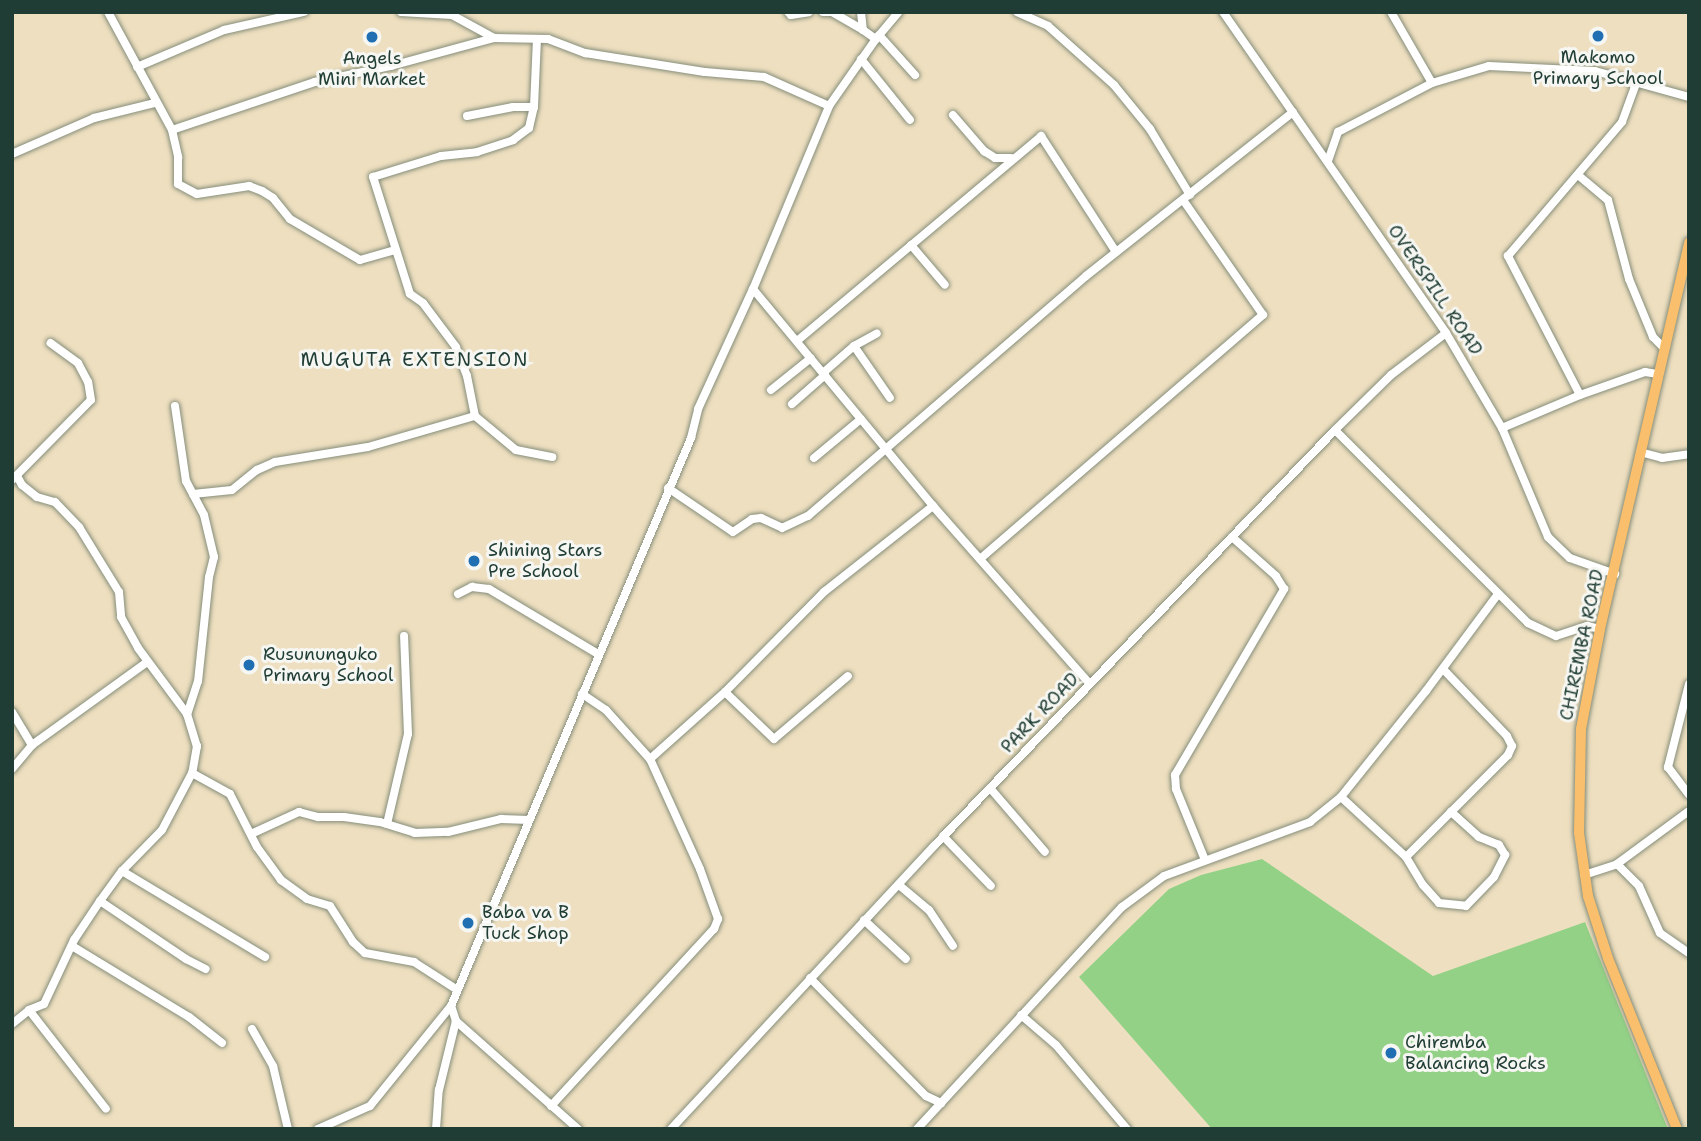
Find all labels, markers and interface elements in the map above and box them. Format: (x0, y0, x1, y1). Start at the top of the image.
marker: Makomo Primary School (1590, 28, 1606, 44)
marker: Angels Mini Market (364, 29, 380, 45)
place label: Makomo Primary School (1533, 47, 1663, 90)
place label: Angels Mini Market (318, 48, 426, 90)
street label: OVERSPILL ROAD (1383, 221, 1487, 359)
district label: MUGUTA EXTENSION (302, 349, 528, 371)
place label: Shining Stars Pre School (488, 540, 602, 582)
marker: Shining Stars Pre School (466, 553, 482, 569)
street label: CHIREMBA ROAD (1555, 568, 1609, 722)
place label: Rusununguko Primary School (263, 644, 393, 686)
marker: Rusununguko Primary School (241, 657, 257, 673)
street label: PARK ROAD (996, 668, 1084, 758)
place label: Baba va B Tuck Shop (482, 902, 569, 944)
marker: Baba va B Tuck Shop (460, 915, 476, 931)
place label: Chiremba Balancing Rocks (1405, 1032, 1546, 1074)
marker: Chiremba Balancing Rocks (1383, 1045, 1399, 1061)

